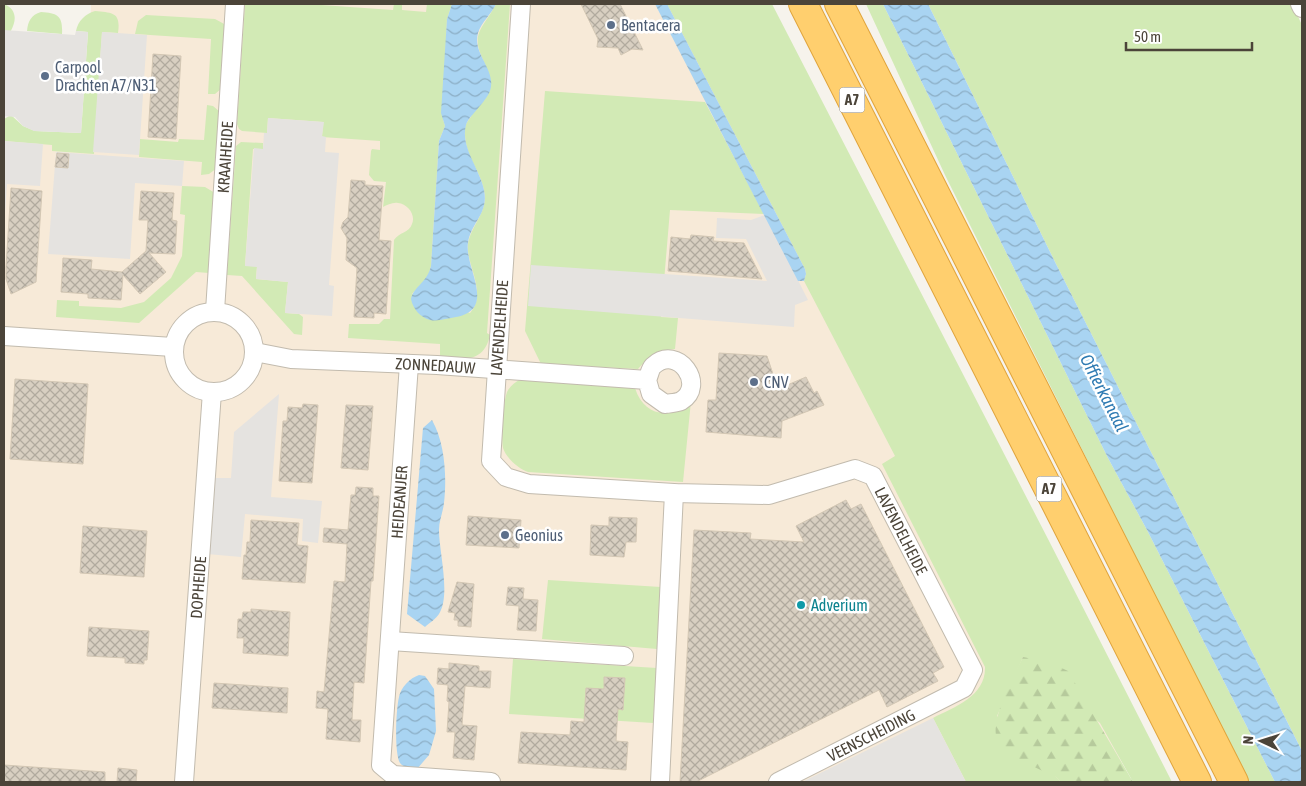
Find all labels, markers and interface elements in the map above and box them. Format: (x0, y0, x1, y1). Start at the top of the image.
place label: Bentacera (621, 16, 681, 34)
marker: Bentacera (605, 19, 617, 31)
scale bar (1126, 20, 1252, 52)
text: 50 m (1134, 28, 1161, 45)
place label: Carpool Drachten A7/N31 (55, 58, 156, 94)
marker: Carpool Drachten A7/N31 (39, 70, 51, 82)
road number: A7 (840, 88, 864, 112)
street label: KRAAIHEIDE (214, 121, 236, 194)
street label: LAVENDELHEIDE (487, 279, 511, 376)
water label: Offierkanaal (1076, 351, 1133, 435)
street label: ZONNEDAUW (395, 354, 476, 377)
place label: CNV (764, 373, 789, 391)
marker: CNV (748, 376, 760, 388)
street label: HEIDEANJER (387, 465, 411, 539)
road number: A7 (1036, 476, 1062, 502)
street label: LAVENDELHEIDE (871, 484, 931, 578)
place label: Geonius (515, 526, 563, 544)
marker: Geonius (499, 529, 511, 541)
street label: DOPHEIDE (187, 556, 209, 619)
place label: Adverium (811, 596, 868, 614)
marker: Adverium (795, 599, 807, 611)
street label: VEENSCHEIDING (824, 705, 918, 765)
north arrow (1236, 716, 1286, 766)
text: N (1240, 735, 1256, 745)

